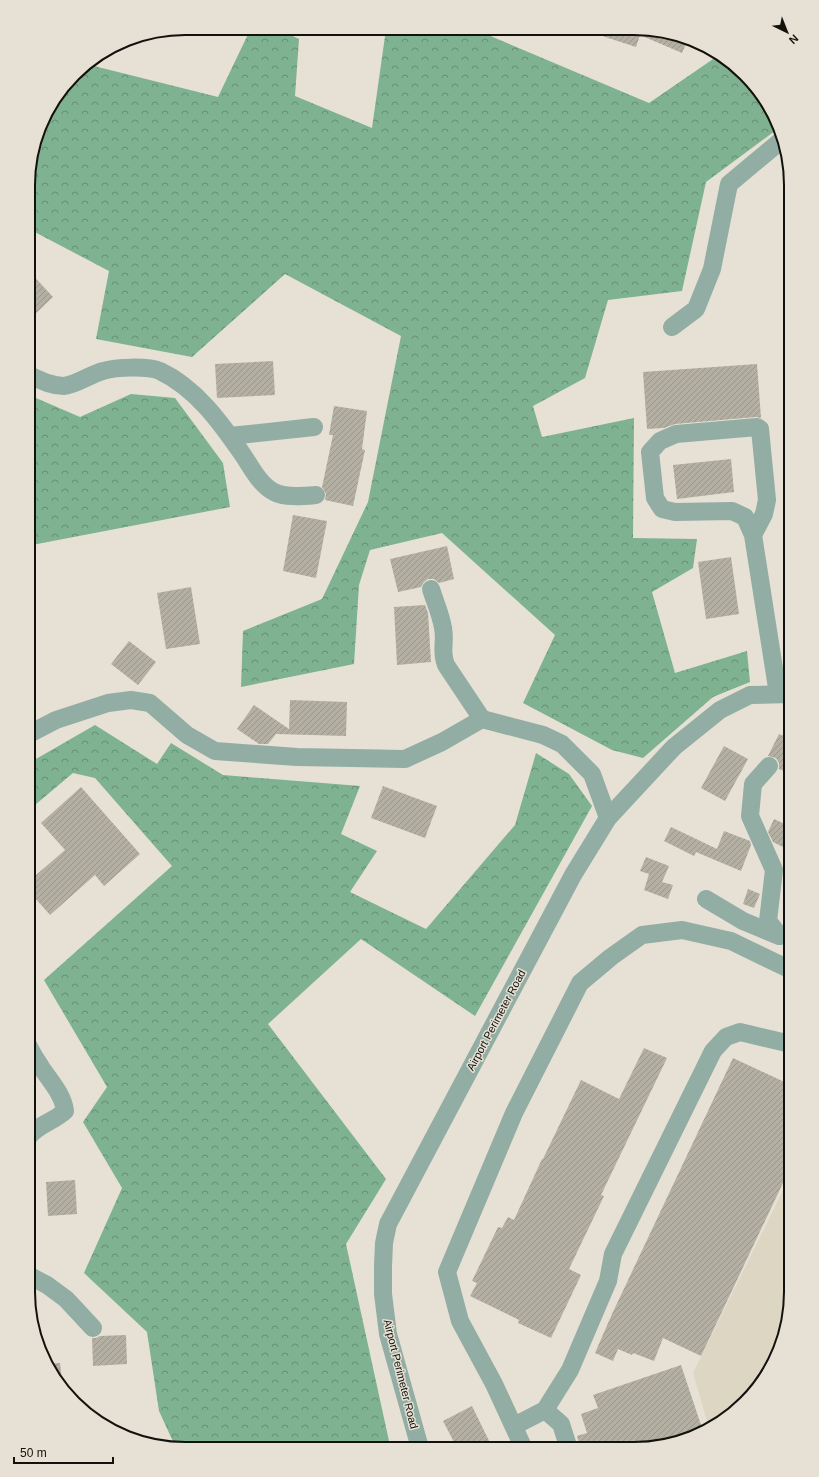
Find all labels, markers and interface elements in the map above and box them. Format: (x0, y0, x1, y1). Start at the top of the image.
north arrow (767, 12, 807, 52)
text: N (787, 32, 801, 46)
street label: Airport Perimeter Road (464, 968, 528, 1072)
street label: Airport Perimeter Road (382, 1318, 420, 1430)
scale bar (14, 1439, 113, 1465)
text: 50 m (20, 1446, 47, 1460)

